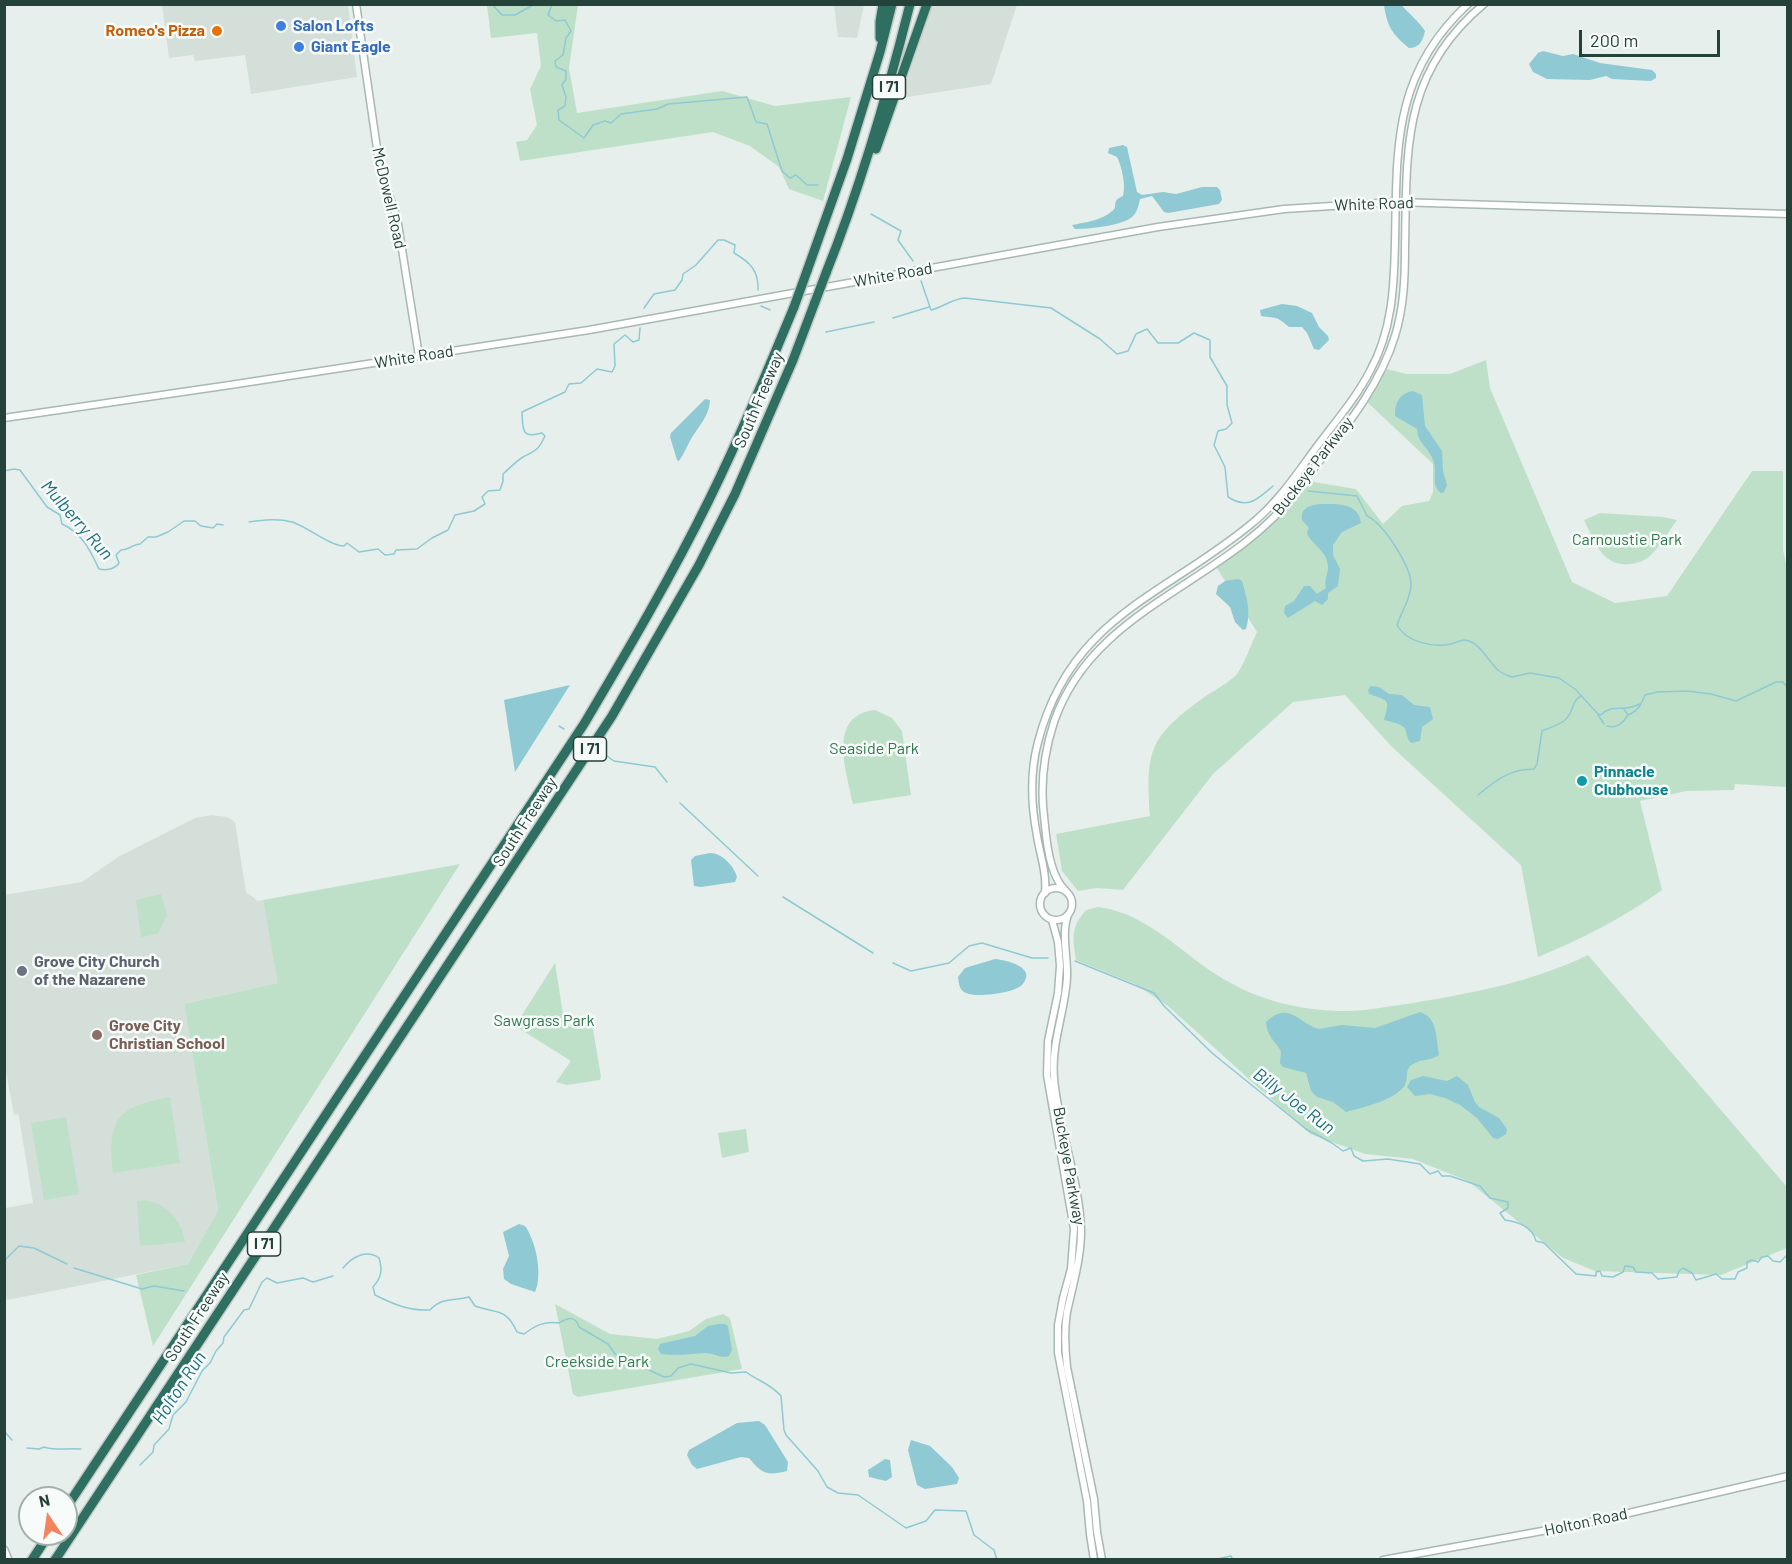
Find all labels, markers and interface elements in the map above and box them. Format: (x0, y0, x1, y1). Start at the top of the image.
place label: Salon Lofts (293, 16, 374, 36)
scale bar (1582, 18, 1723, 56)
marker: Salon Lofts (274, 19, 288, 33)
place label: Romeo's Pizza (106, 21, 205, 41)
marker: Romeo's Pizza (210, 24, 224, 38)
text: 200 m (1590, 29, 1638, 51)
place label: Giant Eagle (311, 37, 391, 57)
marker: Giant Eagle (292, 40, 306, 54)
road number: I 71 (872, 75, 906, 99)
street label: McDowell Road (368, 145, 410, 251)
street label: White Road (1334, 193, 1414, 215)
street label: White Road (852, 259, 934, 291)
street label: White Road (373, 341, 455, 373)
street label: South Freeway (730, 349, 788, 451)
street label: Buckeye Parkway (1269, 413, 1357, 519)
water label: Mulberry Run (36, 476, 118, 564)
park label: Carnoustie Park (1572, 530, 1682, 550)
road number: I 71 (574, 737, 606, 761)
park label: Seaside Park (829, 739, 919, 759)
place label: Pinnacle Clubhouse (1594, 762, 1668, 800)
street label: South Freeway (489, 774, 561, 870)
marker: Pinnacle Clubhouse (1575, 774, 1589, 788)
place label: Grove City Church of the Nazarene (34, 952, 160, 990)
marker: Grove City Church of the Nazarene (15, 964, 29, 978)
park label: Sawgrass Park (494, 1011, 594, 1031)
place label: Grove City Christian School (109, 1016, 225, 1054)
marker: Grove City Christian School (90, 1028, 104, 1042)
water label: Billy Joe Run (1249, 1063, 1339, 1139)
street label: Buckeye Parkway (1049, 1105, 1089, 1227)
road number: I 71 (248, 1232, 280, 1256)
street label: South Freeway (161, 1269, 233, 1365)
water label: Holton Run (147, 1347, 211, 1429)
park label: Creekside Park (545, 1352, 649, 1372)
north arrow (18, 1486, 78, 1546)
text: N (37, 1489, 52, 1510)
street label: Holton Road (1543, 1504, 1629, 1540)

